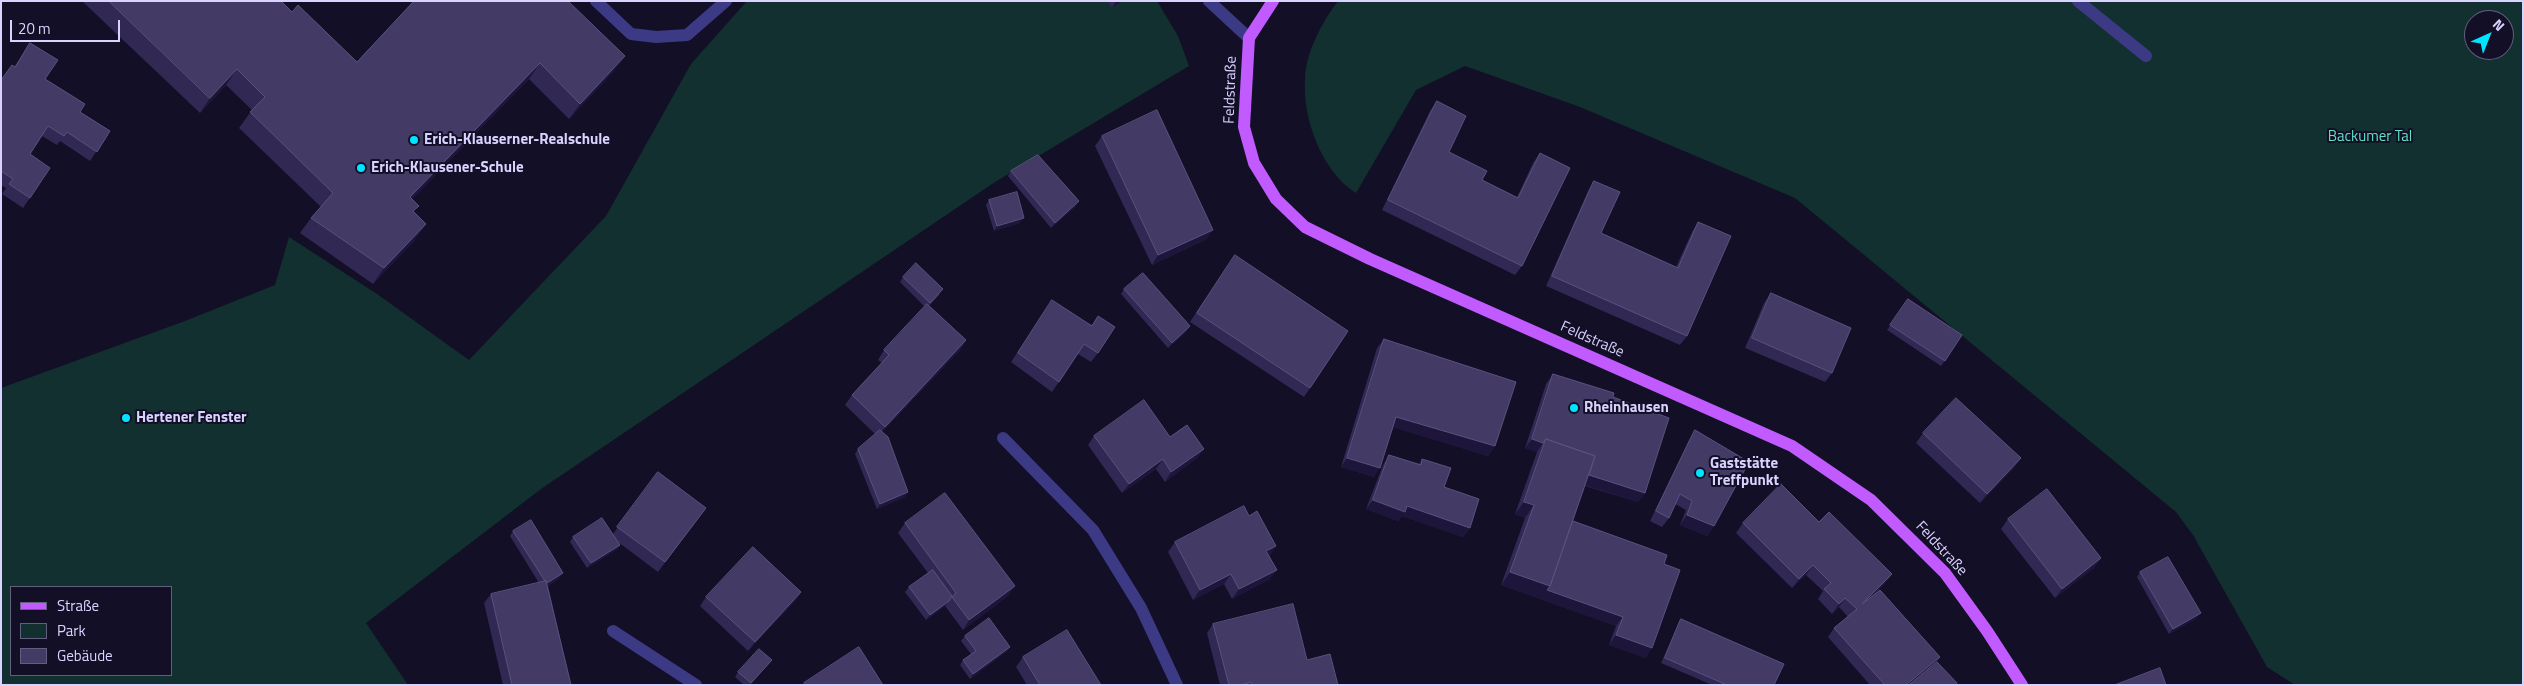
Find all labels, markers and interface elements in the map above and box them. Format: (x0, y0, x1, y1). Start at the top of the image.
scale bar (12, 10, 122, 42)
north arrow (2464, 10, 2514, 60)
text: N (2488, 14, 2510, 35)
text: 20 m (18, 17, 51, 40)
street label: Feldstraße (1221, 56, 1241, 124)
park label: Backumer Tal (2328, 128, 2412, 146)
place label: Erich-Klauserner-Realschule (424, 131, 610, 149)
marker: Erich-Klauserner-Realschule (408, 134, 420, 146)
place label: Erich-Klausener-Schule (371, 159, 524, 177)
marker: Erich-Klausener-Schule (355, 162, 367, 174)
street label: Feldstraße (1557, 318, 1627, 362)
place label: Rheinhausen (1584, 399, 1669, 417)
marker: Rheinhausen (1568, 402, 1580, 414)
place label: Hertener Fenster (136, 409, 247, 427)
marker: Hertener Fenster (120, 412, 132, 424)
place label: Gaststätte Treffpunkt (1710, 455, 1779, 490)
marker: Gaststätte Treffpunkt (1694, 467, 1706, 479)
street label: Feldstraße (1911, 518, 1971, 580)
legend (10, 586, 172, 676)
text: Straße (57, 594, 99, 617)
text: Park (57, 619, 86, 642)
text: Gebäude (57, 644, 113, 667)

